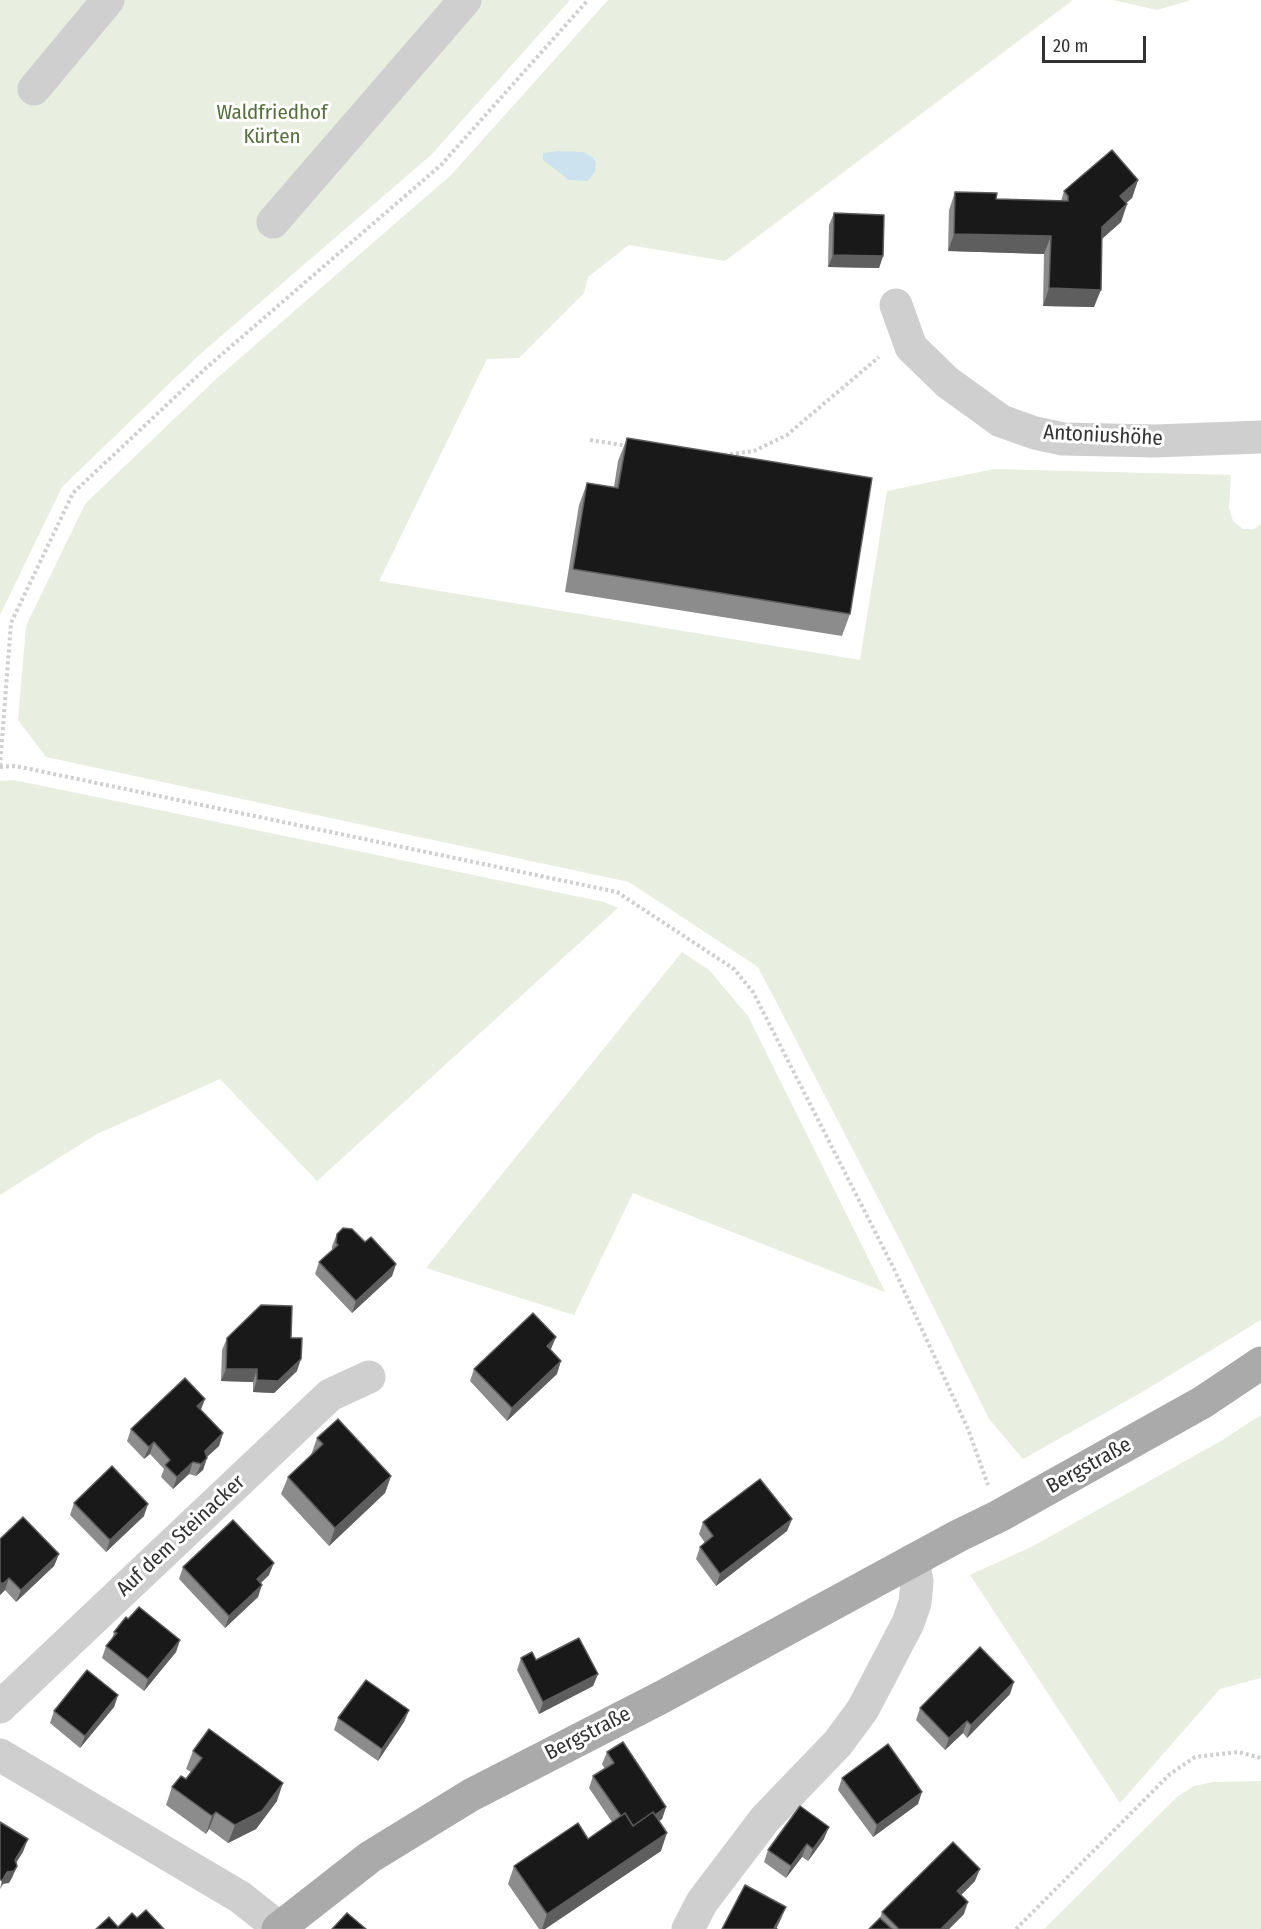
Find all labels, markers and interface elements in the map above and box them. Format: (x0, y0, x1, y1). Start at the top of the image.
scale bar (1045, 24, 1148, 62)
text: 20 m (1053, 35, 1088, 57)
park label: Waldfriedhof Kürten (216, 100, 328, 150)
street label: Antoniushöhe (1043, 420, 1163, 452)
street label: Bergstraße (1042, 1432, 1136, 1500)
street label: Auf dem Steinacker (112, 1470, 250, 1602)
street label: Bergstraße (541, 1702, 635, 1766)

